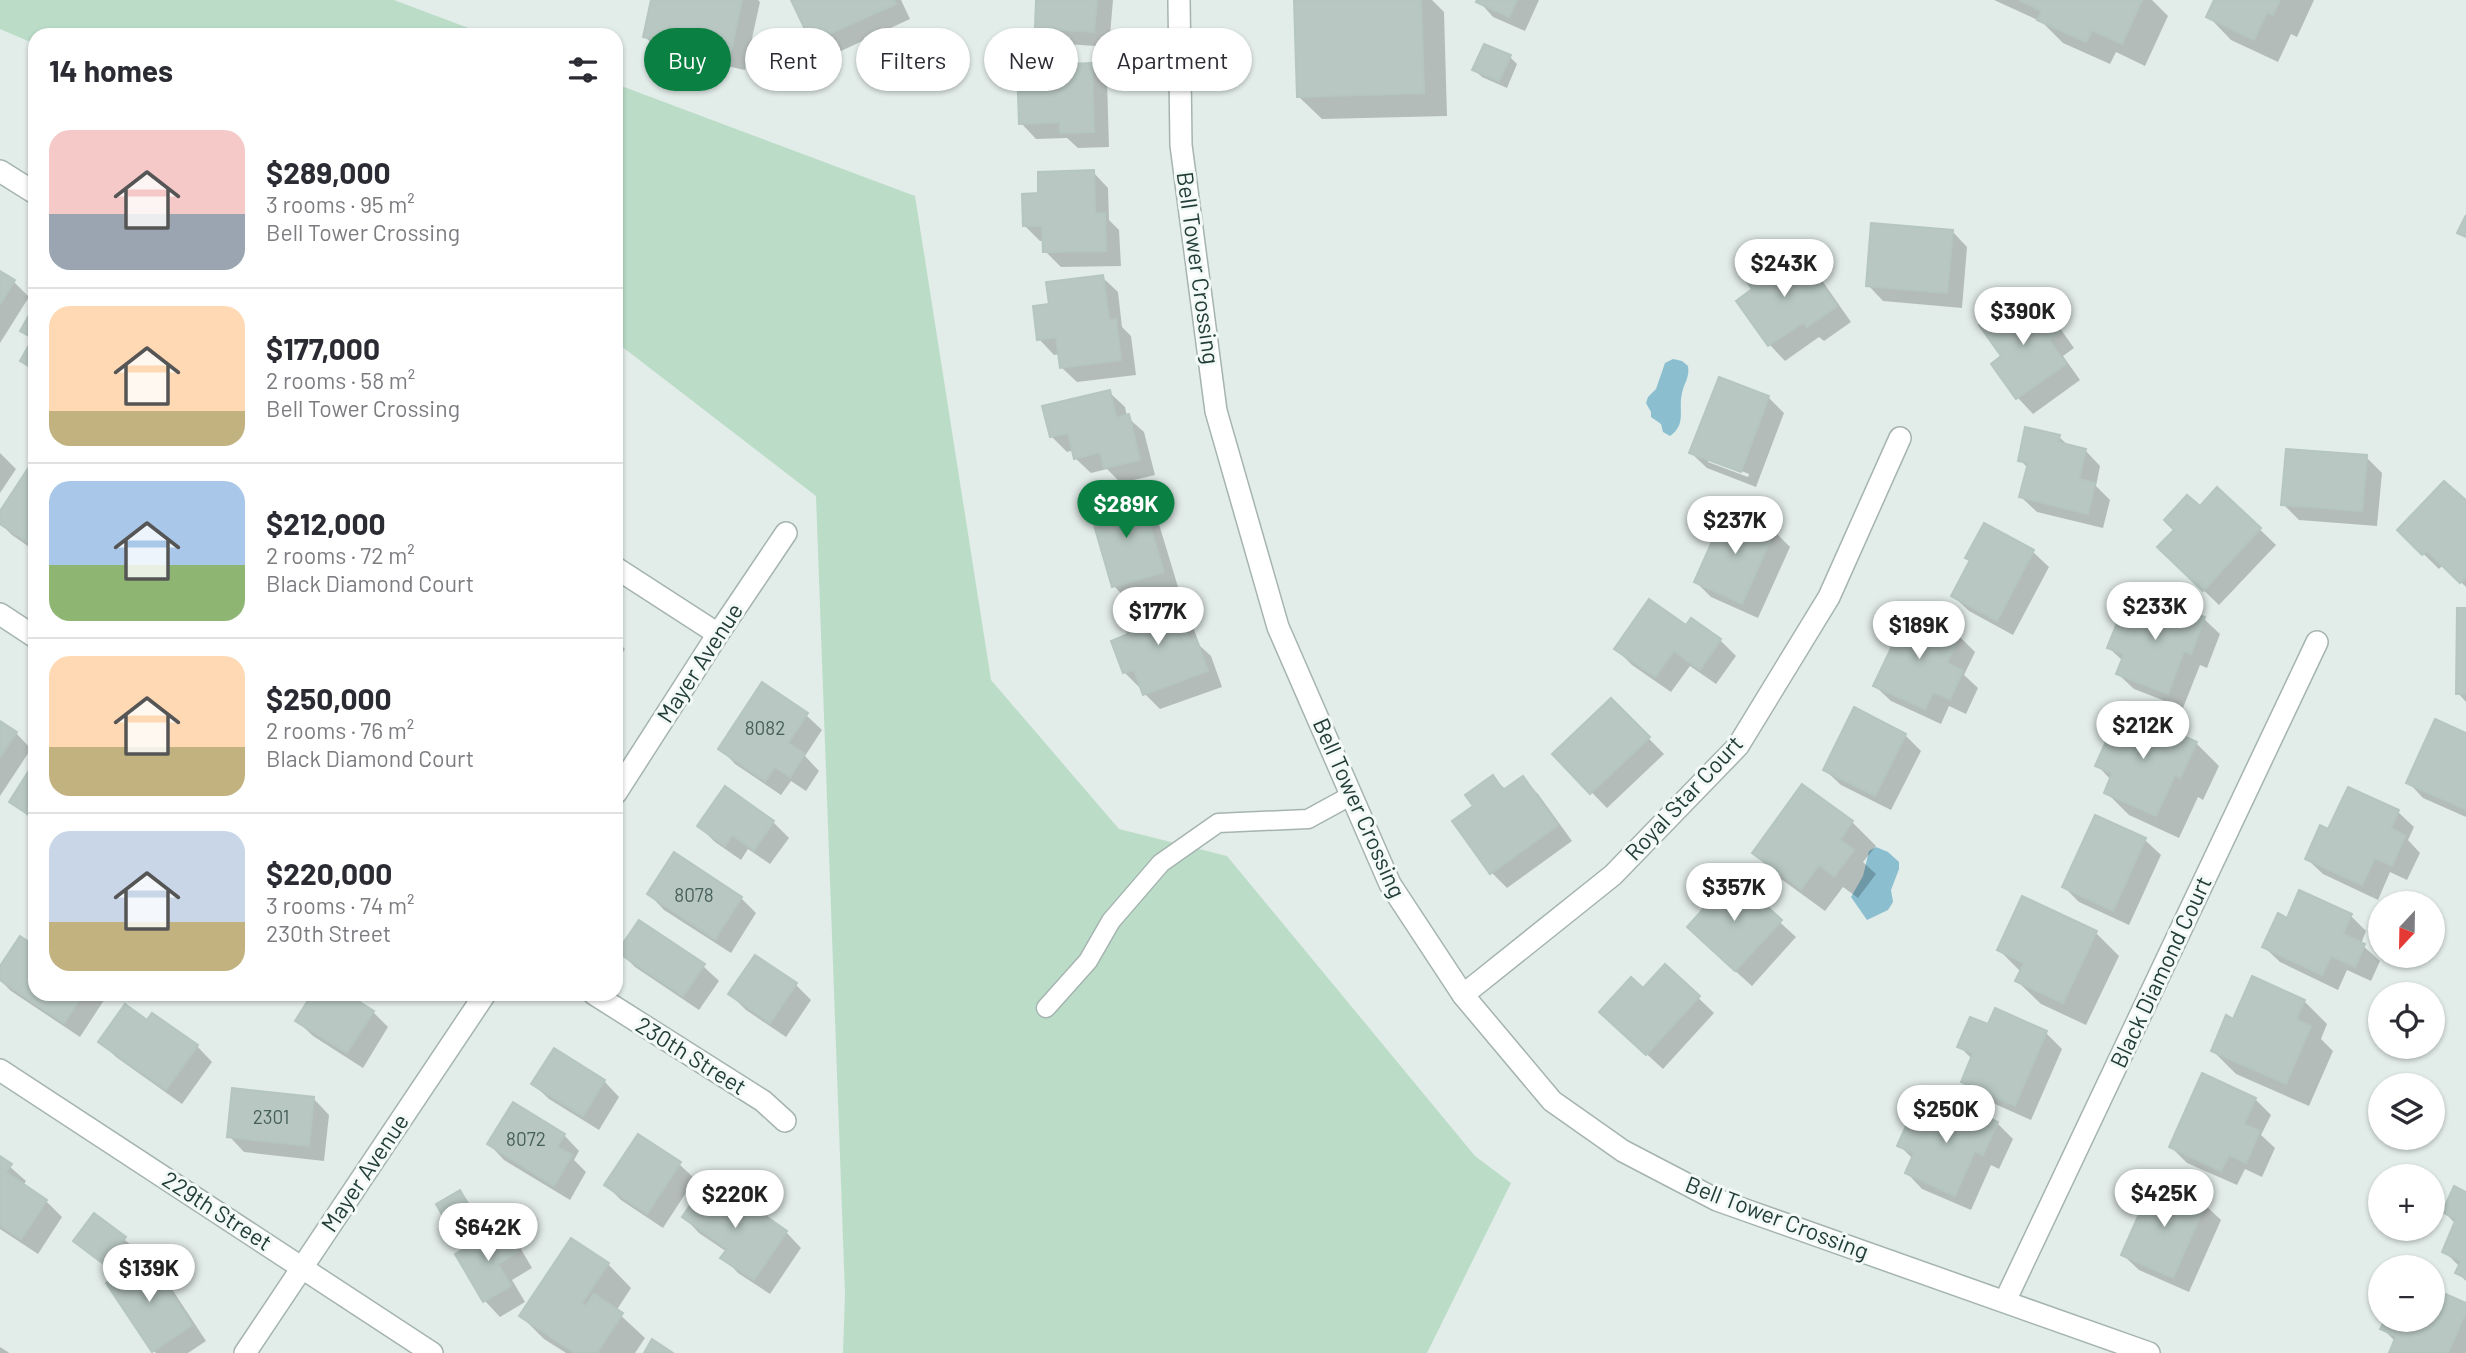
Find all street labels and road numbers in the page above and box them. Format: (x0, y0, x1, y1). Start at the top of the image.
street label: Bell Tower Crossing (1172, 170, 1226, 366)
street label: Mayer Avenue (650, 598, 748, 727)
street label: Bell Tower Crossing (1308, 713, 1412, 902)
street label: Royal Star Court (1618, 729, 1748, 866)
street label: Black Diamond Court (2103, 871, 2217, 1072)
street label: 230th Street (631, 1010, 752, 1100)
street label: Mayer Avenue (314, 1108, 414, 1237)
street label: 229th Street (158, 1164, 278, 1256)
street label: Bell Tower Crossing (1682, 1169, 1873, 1265)

